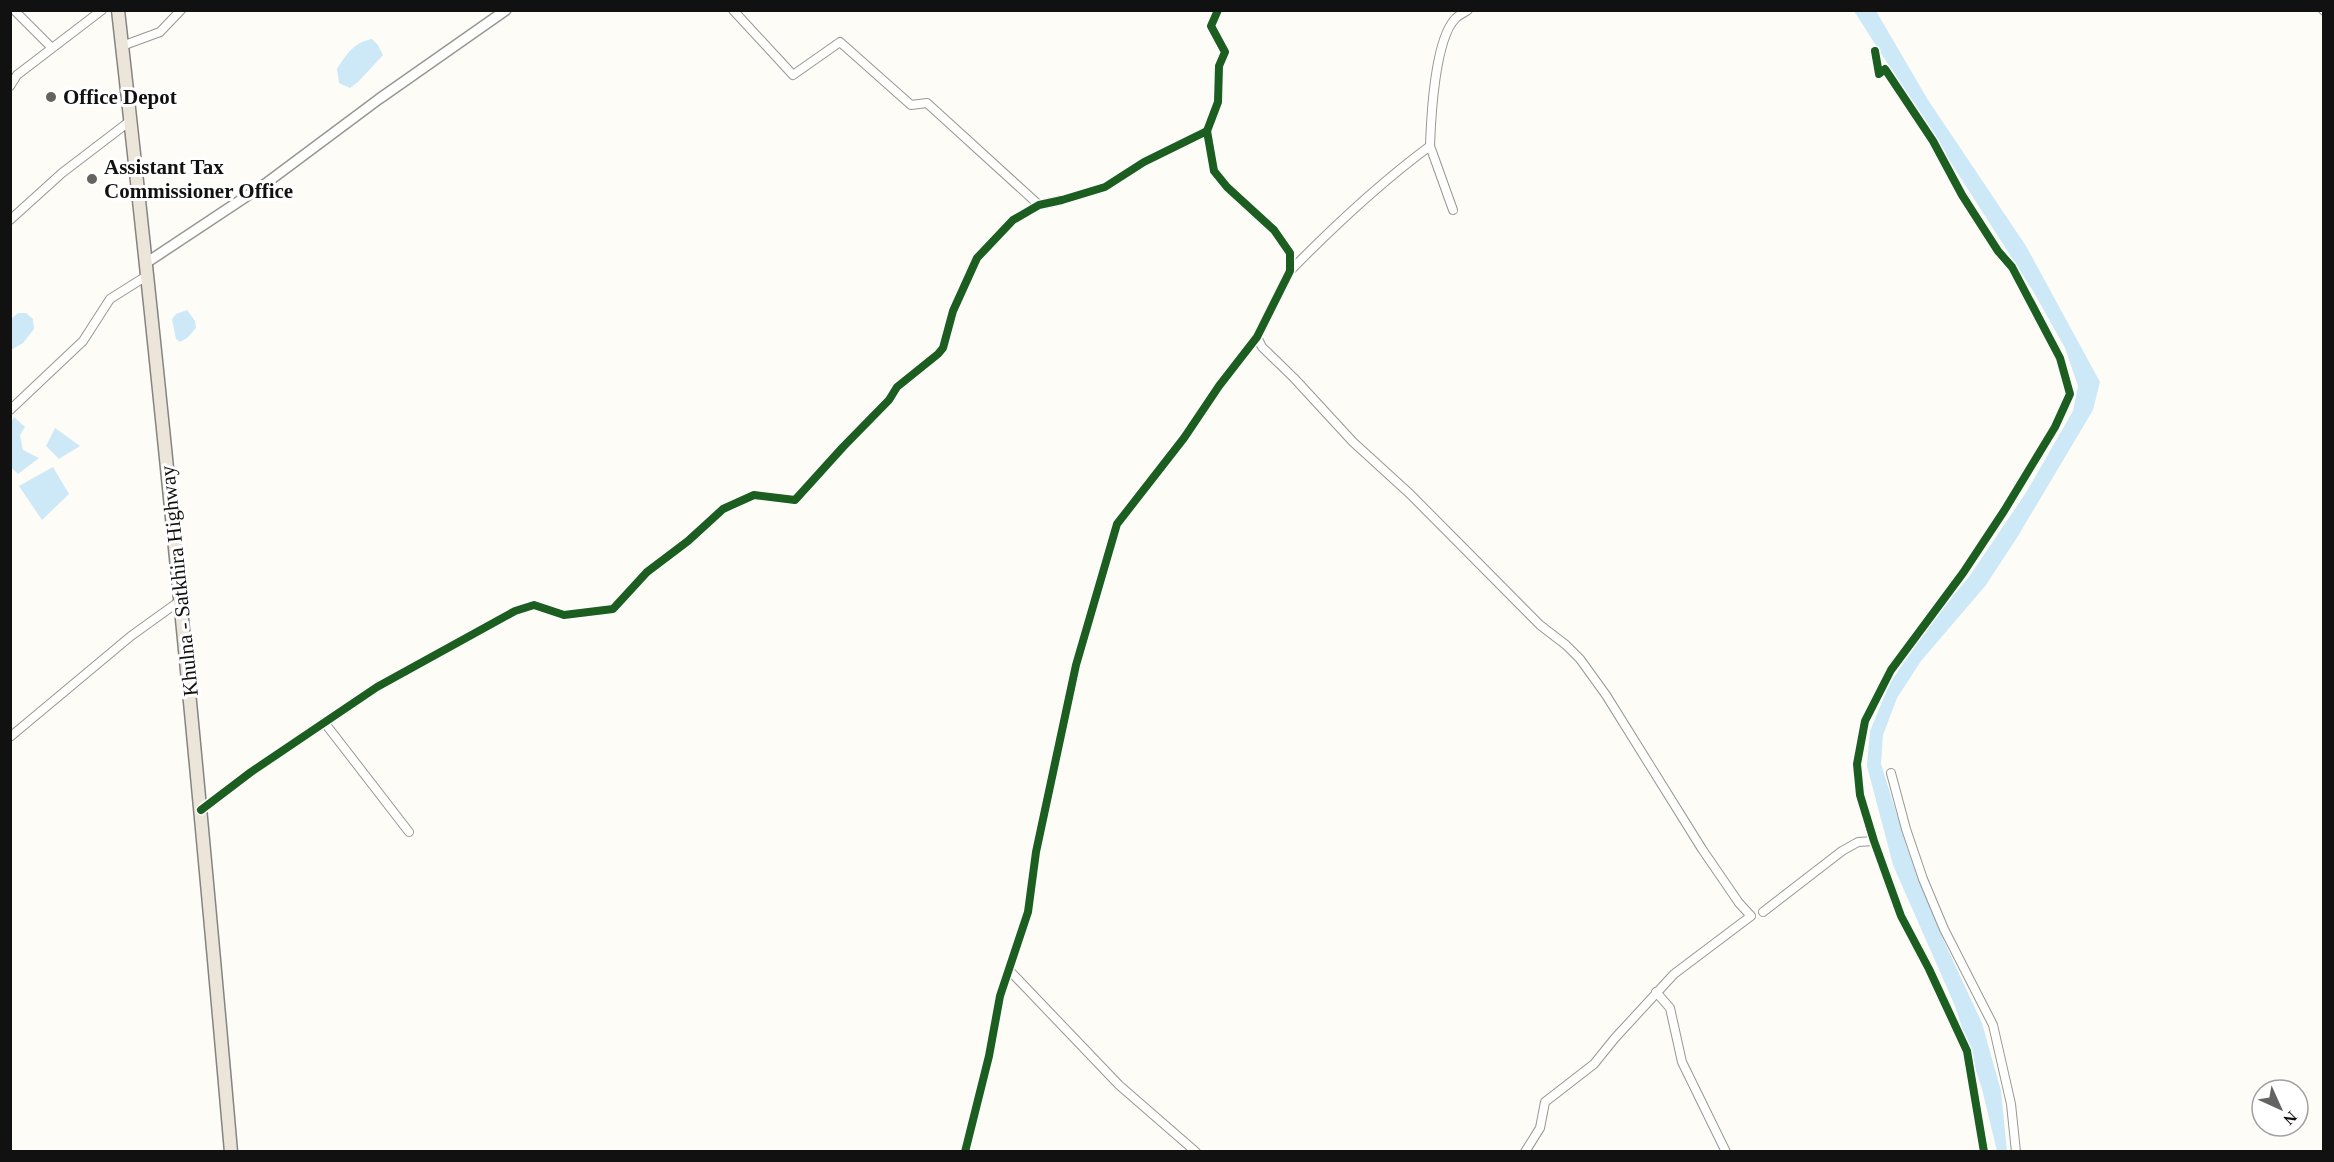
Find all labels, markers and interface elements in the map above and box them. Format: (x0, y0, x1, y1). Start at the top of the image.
place label: Office Depot (63, 85, 177, 109)
marker: Office Depot (44, 90, 58, 104)
place label: Assistant Tax Commissioner Office (104, 155, 293, 203)
marker: Assistant Tax Commissioner Office (85, 172, 99, 186)
street label: Khulna - Satkhira Highway (155, 464, 203, 697)
north arrow (2250, 1078, 2310, 1138)
text: N (2280, 1108, 2300, 1129)

